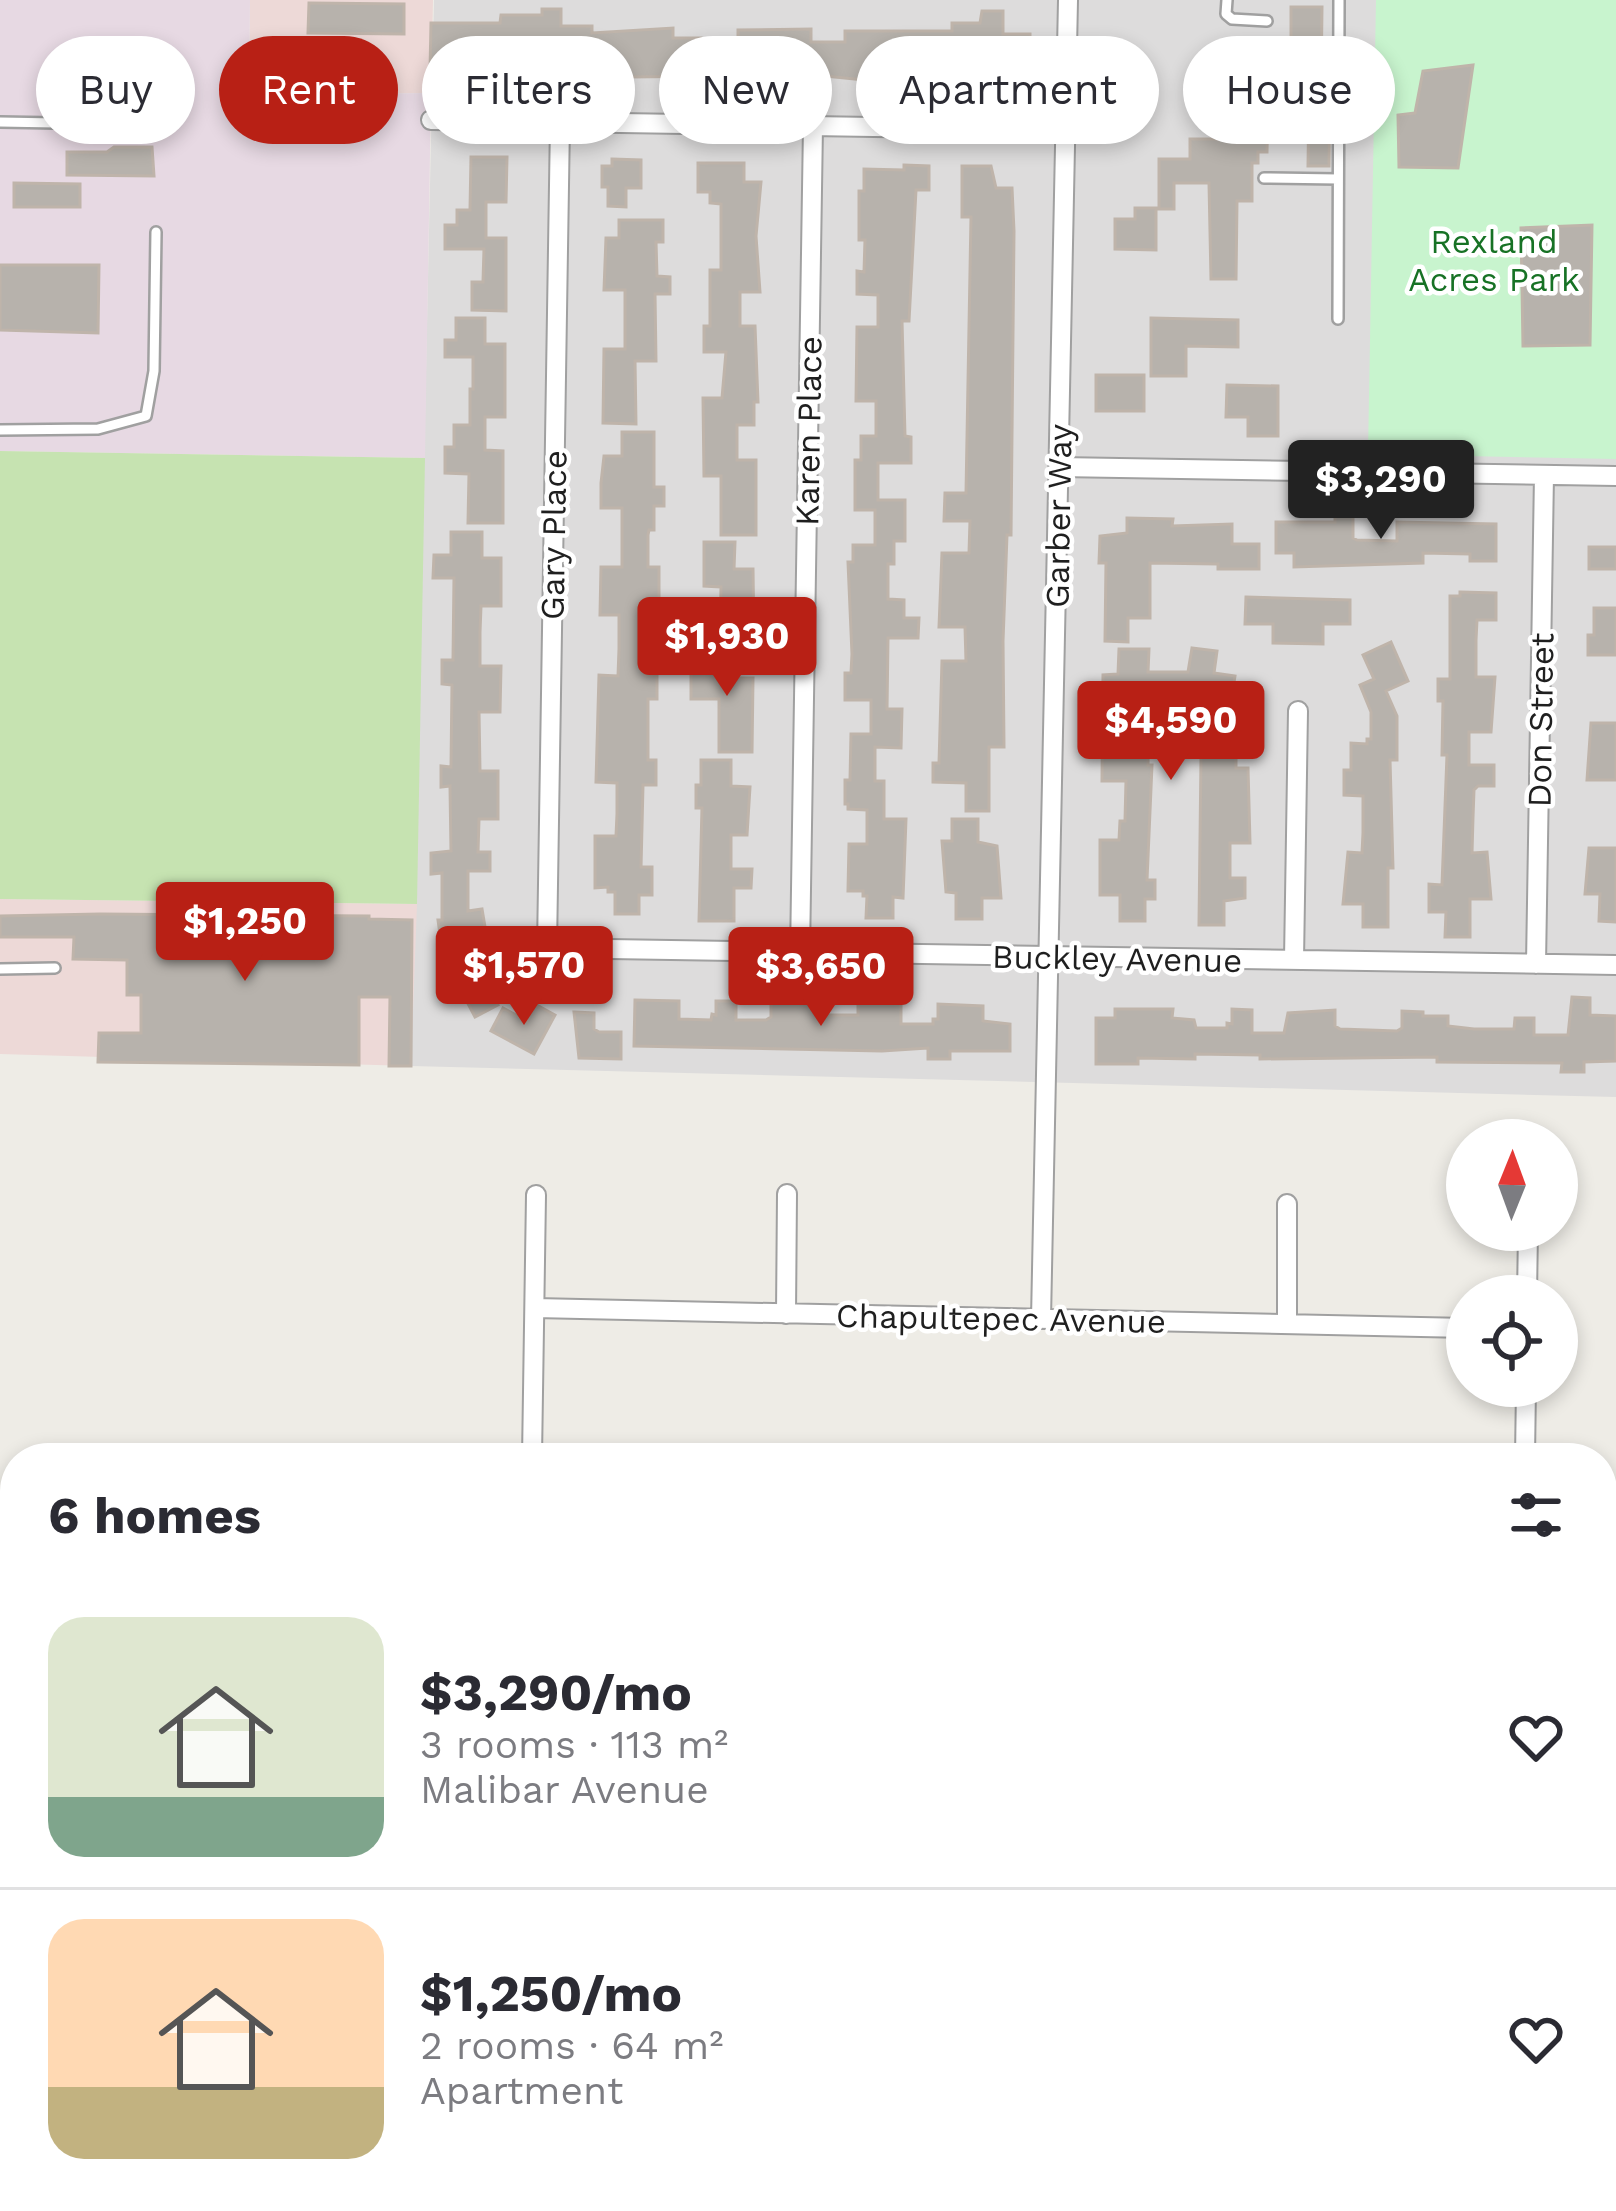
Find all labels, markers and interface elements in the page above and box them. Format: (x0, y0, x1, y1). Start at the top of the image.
chip: Buy (36, 36, 195, 144)
chip: Rent (219, 36, 398, 144)
chip: Filters (422, 36, 635, 144)
chip: New (659, 36, 832, 144)
chip: Apartment (856, 36, 1159, 144)
chip: House (1183, 36, 1395, 144)
park label: Rexland Acres Park (1408, 222, 1580, 299)
street label: Karen Place (787, 336, 830, 526)
street label: Garber Way (1037, 424, 1080, 608)
pin: $3,290 (1283, 440, 1479, 542)
street label: Gary Place (533, 450, 574, 620)
text: $3,290 (1315, 456, 1447, 501)
pin: $1,930 (629, 597, 825, 699)
text: $1,930 (664, 613, 790, 658)
street label: Don Street (1519, 632, 1562, 808)
pin: $4,590 (1073, 681, 1269, 783)
text: $4,590 (1104, 697, 1238, 742)
pin: $1,250 (147, 882, 343, 984)
text: $1,250 (183, 898, 307, 943)
pin: $1,570 (426, 926, 622, 1028)
pin: $3,650 (723, 927, 919, 1029)
street label: Buckley Avenue (992, 937, 1242, 980)
text: $1,570 (463, 942, 585, 987)
text: $3,650 (755, 943, 887, 988)
north arrow (1446, 1119, 1578, 1251)
map controls (1446, 1119, 1578, 1407)
button: locate (1446, 1275, 1578, 1407)
street label: Chapultepec Avenue (836, 1296, 1166, 1341)
icon: filters (1503, 1482, 1569, 1548)
text: 6 homes (48, 1486, 261, 1545)
text: $3,290/mo (420, 1663, 692, 1722)
icon: home (144, 1665, 288, 1809)
icon: heart (1503, 1704, 1569, 1770)
text: 3 rooms · 113 m² (420, 1722, 728, 1767)
text: Malibar Avenue (420, 1767, 709, 1812)
text: $1,250/mo (420, 1964, 682, 2023)
icon: home (144, 1967, 288, 2111)
icon: heart (1503, 2006, 1569, 2072)
text: 2 rooms · 64 m² (420, 2023, 724, 2068)
text: Apartment (420, 2068, 623, 2113)

